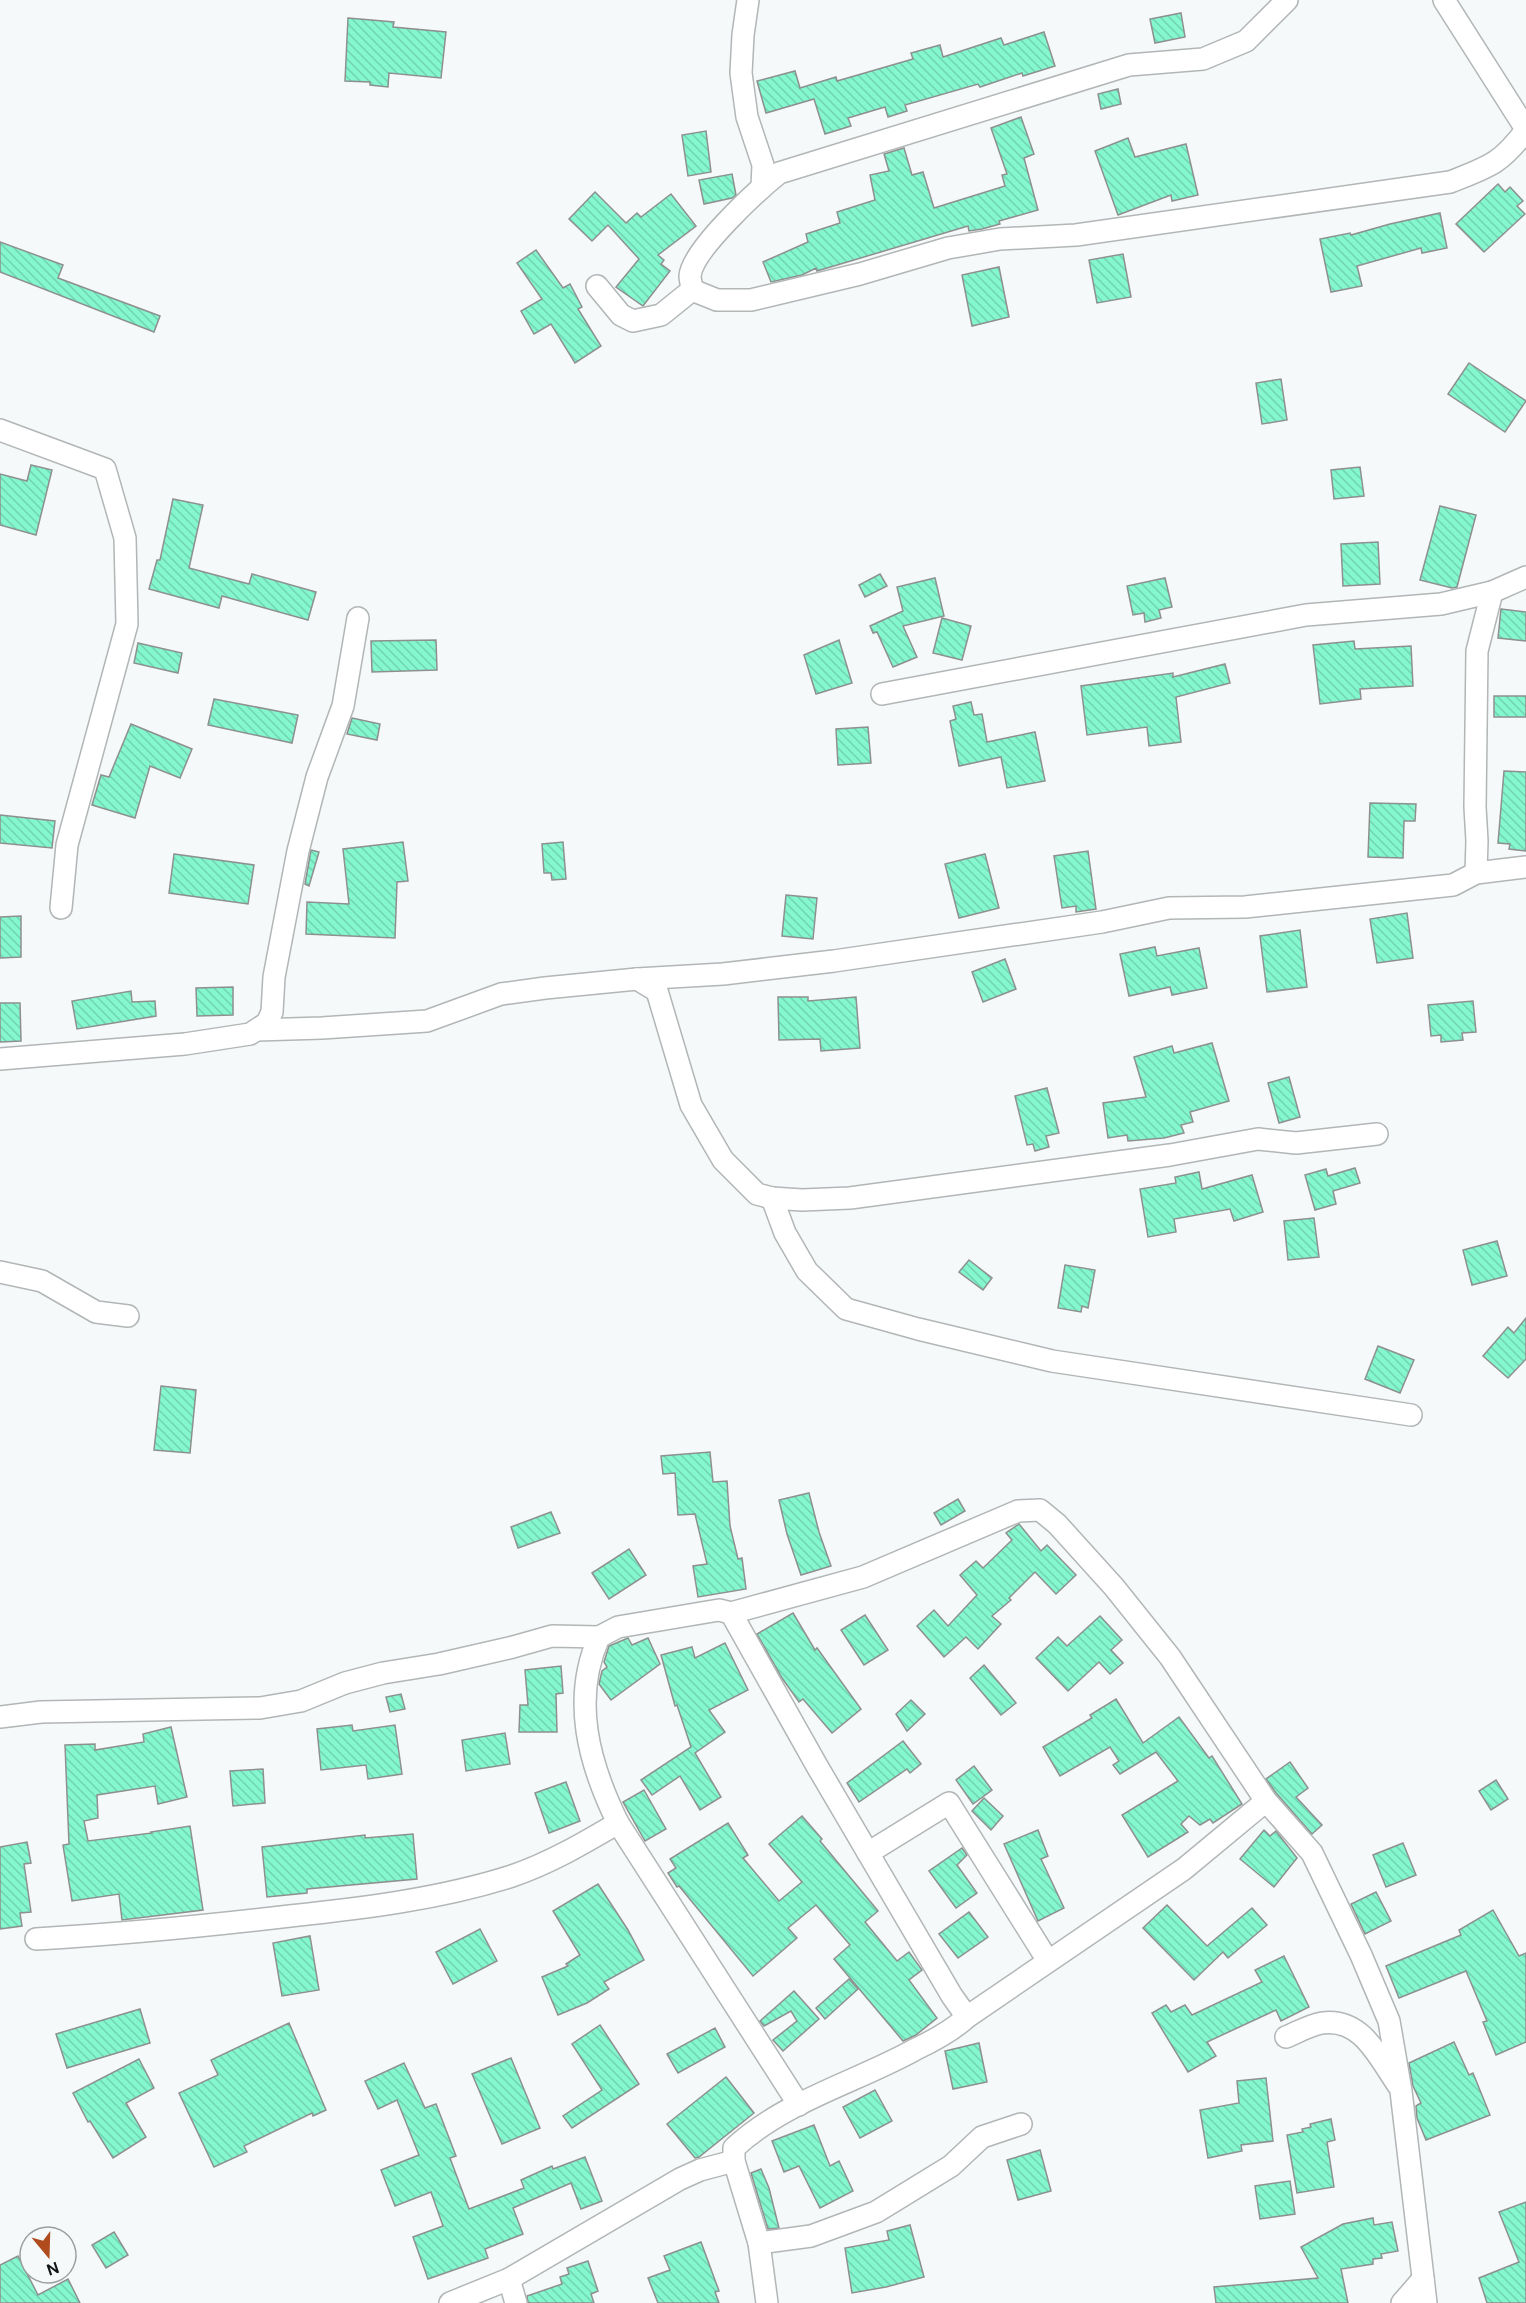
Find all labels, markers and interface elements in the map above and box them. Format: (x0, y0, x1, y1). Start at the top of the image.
north arrow (18, 2225, 78, 2285)
text: N (44, 2257, 62, 2281)

